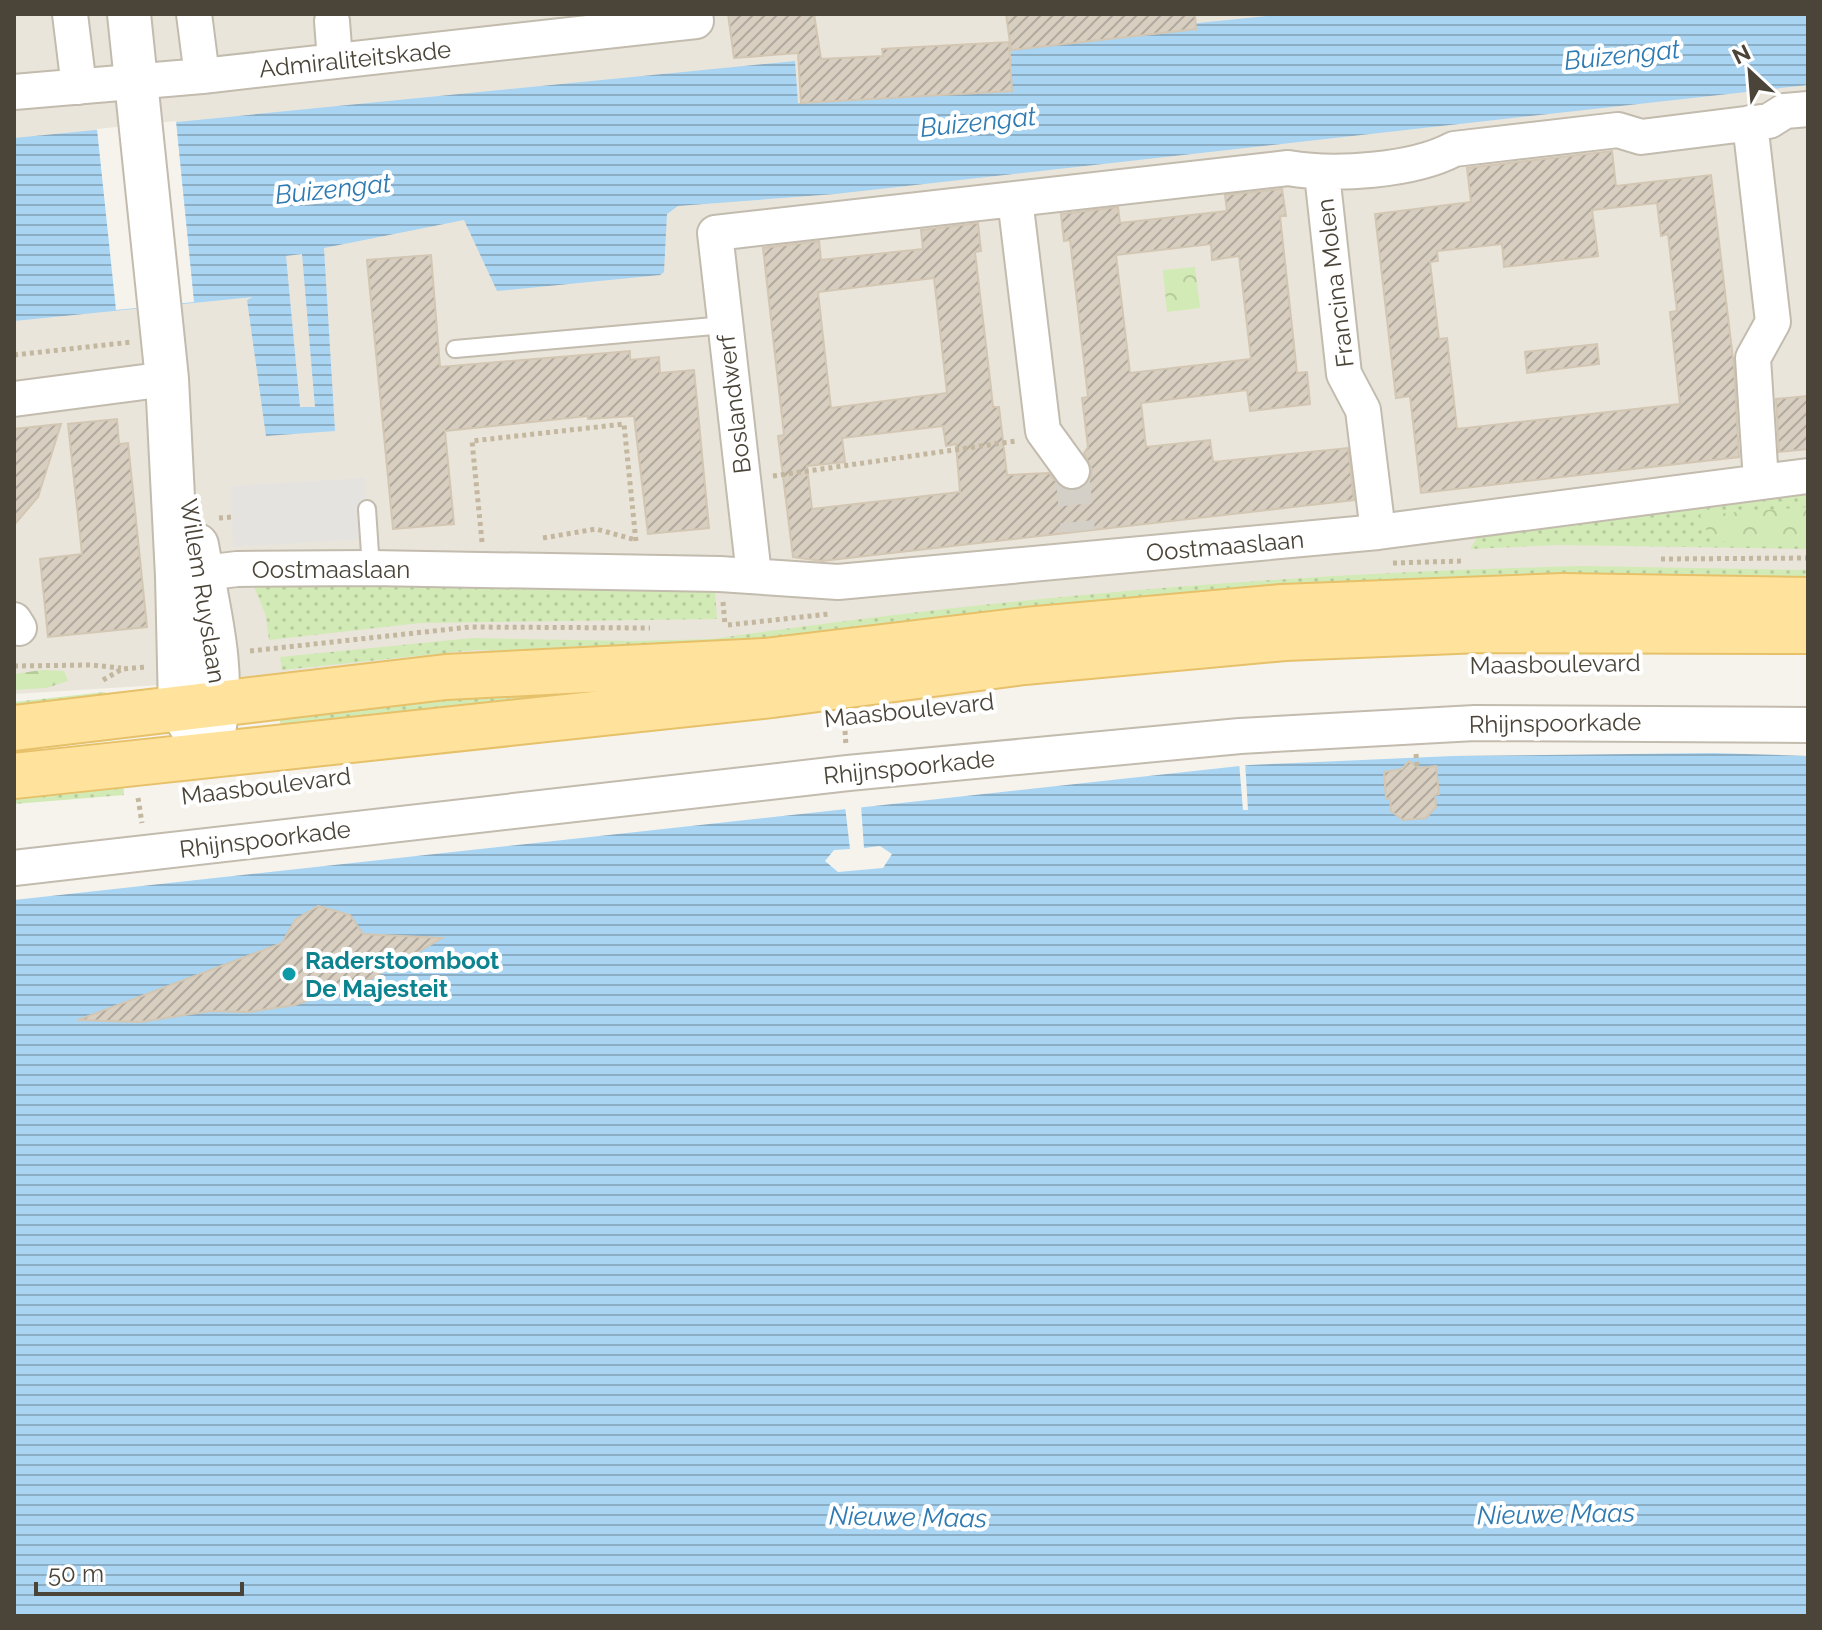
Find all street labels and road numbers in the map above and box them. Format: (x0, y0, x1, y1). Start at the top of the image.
street label: Admiraliteitskade (258, 35, 452, 83)
street label: Francina Molen (1310, 197, 1360, 369)
street label: Boslandwerf (711, 332, 757, 475)
street label: Willem Ruyslaan (174, 497, 232, 685)
street label: Oostmaaslaan (1145, 525, 1305, 567)
street label: Oostmaaslaan (252, 555, 410, 584)
street label: Maasboulevard (1469, 648, 1641, 680)
street label: Maasboulevard (823, 687, 995, 733)
street label: Rhijnspoorkade (1469, 707, 1641, 739)
street label: Rhijnspoorkade (822, 744, 996, 790)
street label: Maasboulevard (179, 761, 353, 811)
street label: Rhijnspoorkade (178, 814, 352, 864)

